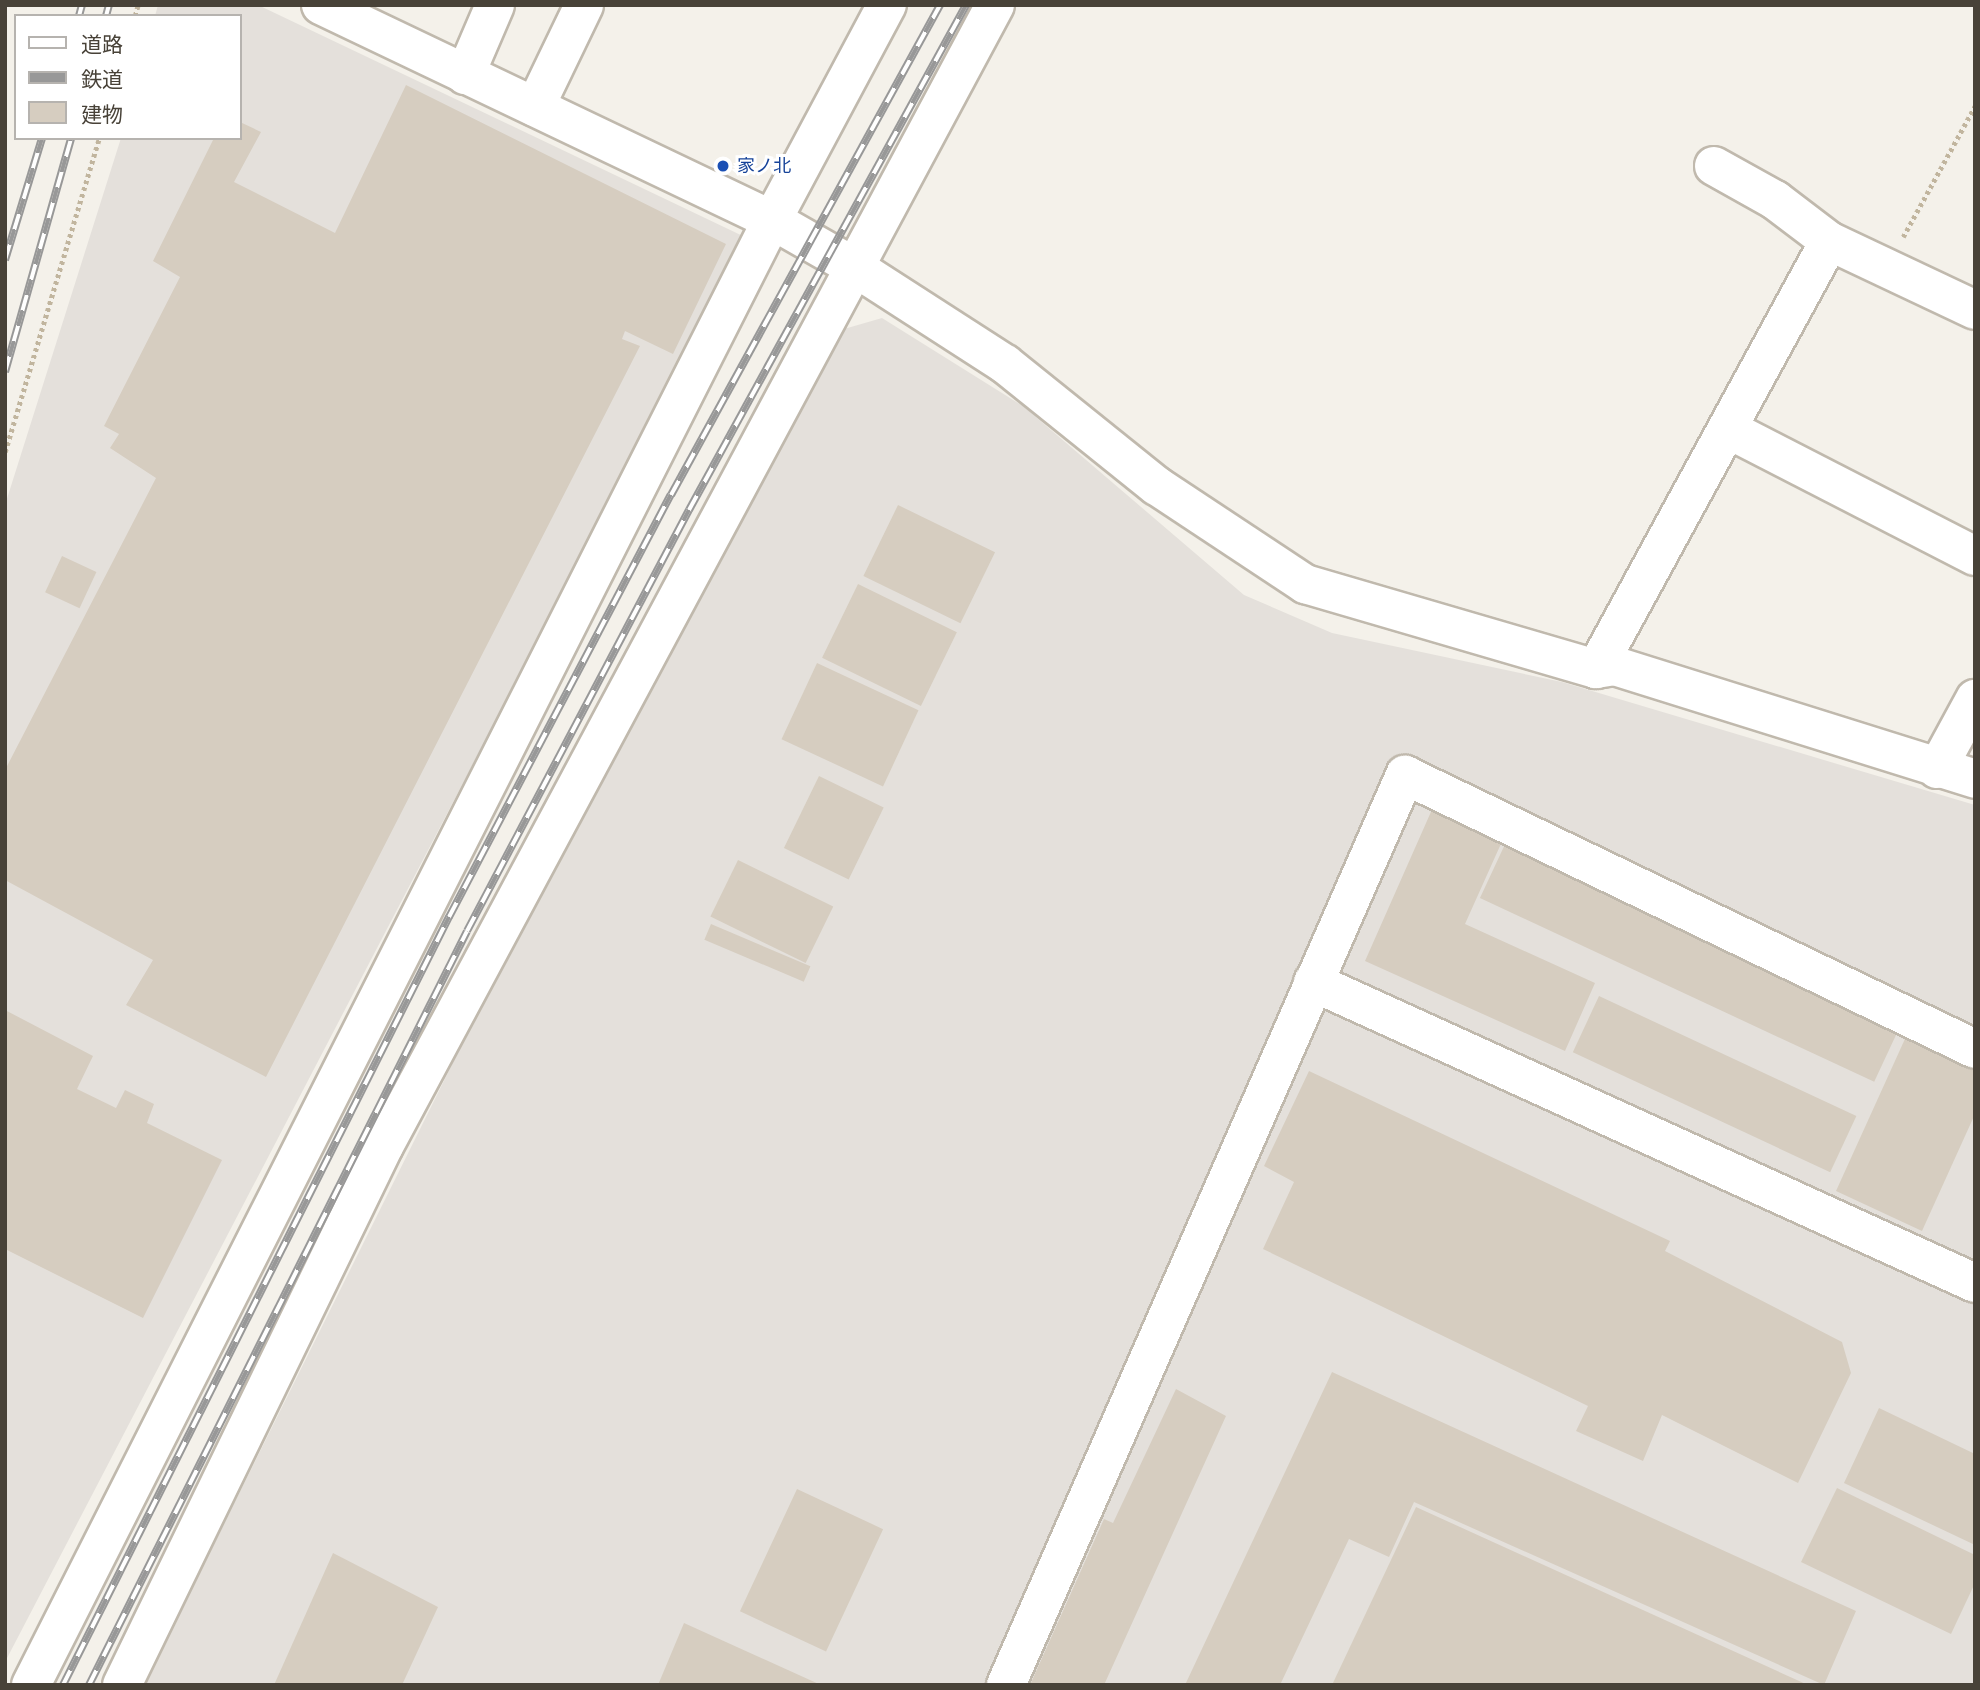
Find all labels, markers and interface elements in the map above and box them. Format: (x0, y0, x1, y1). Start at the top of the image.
legend (14, 14, 242, 140)
text: 道路 (81, 32, 123, 57)
text: 鉄道 (81, 67, 123, 92)
text: 建物 (81, 102, 123, 127)
place label: 家ノ北 (737, 155, 791, 177)
marker: 家ノ北 (715, 158, 731, 174)

